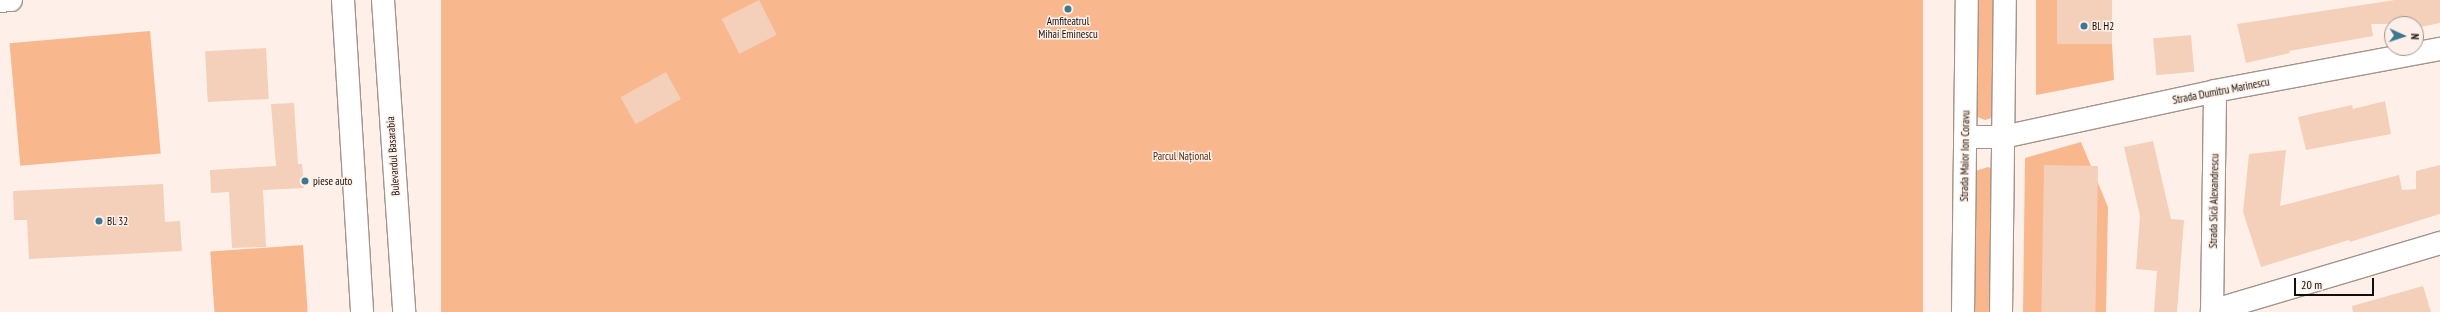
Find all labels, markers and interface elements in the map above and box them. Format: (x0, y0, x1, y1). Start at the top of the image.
marker: Amfiteatrul Mihai Eminescu (1063, 4, 1073, 14)
place label: Amfiteatrul Mihai Eminescu (1038, 15, 1098, 41)
north arrow (2384, 16, 2424, 56)
place label: Bl. H2 (2092, 19, 2115, 33)
marker: Bl. H2 (2079, 21, 2089, 31)
text: N (2408, 33, 2422, 40)
street label: Strada Dumitru Marinescu (2171, 75, 2271, 107)
street label: Strada Maior Ion Coravu (1958, 110, 1972, 202)
street label: Bulevardul Basarabia (384, 116, 402, 196)
park label: Parcul Național (1153, 149, 1211, 163)
street label: Strada Sică Alexandrescu (2207, 153, 2221, 249)
place label: piese auto (313, 174, 352, 188)
marker: piese auto (300, 176, 310, 186)
place label: Bl. 32 (107, 214, 129, 228)
marker: Bl. 32 (94, 216, 104, 226)
scale bar (2296, 270, 2376, 296)
text: 20 m (2301, 277, 2322, 292)

